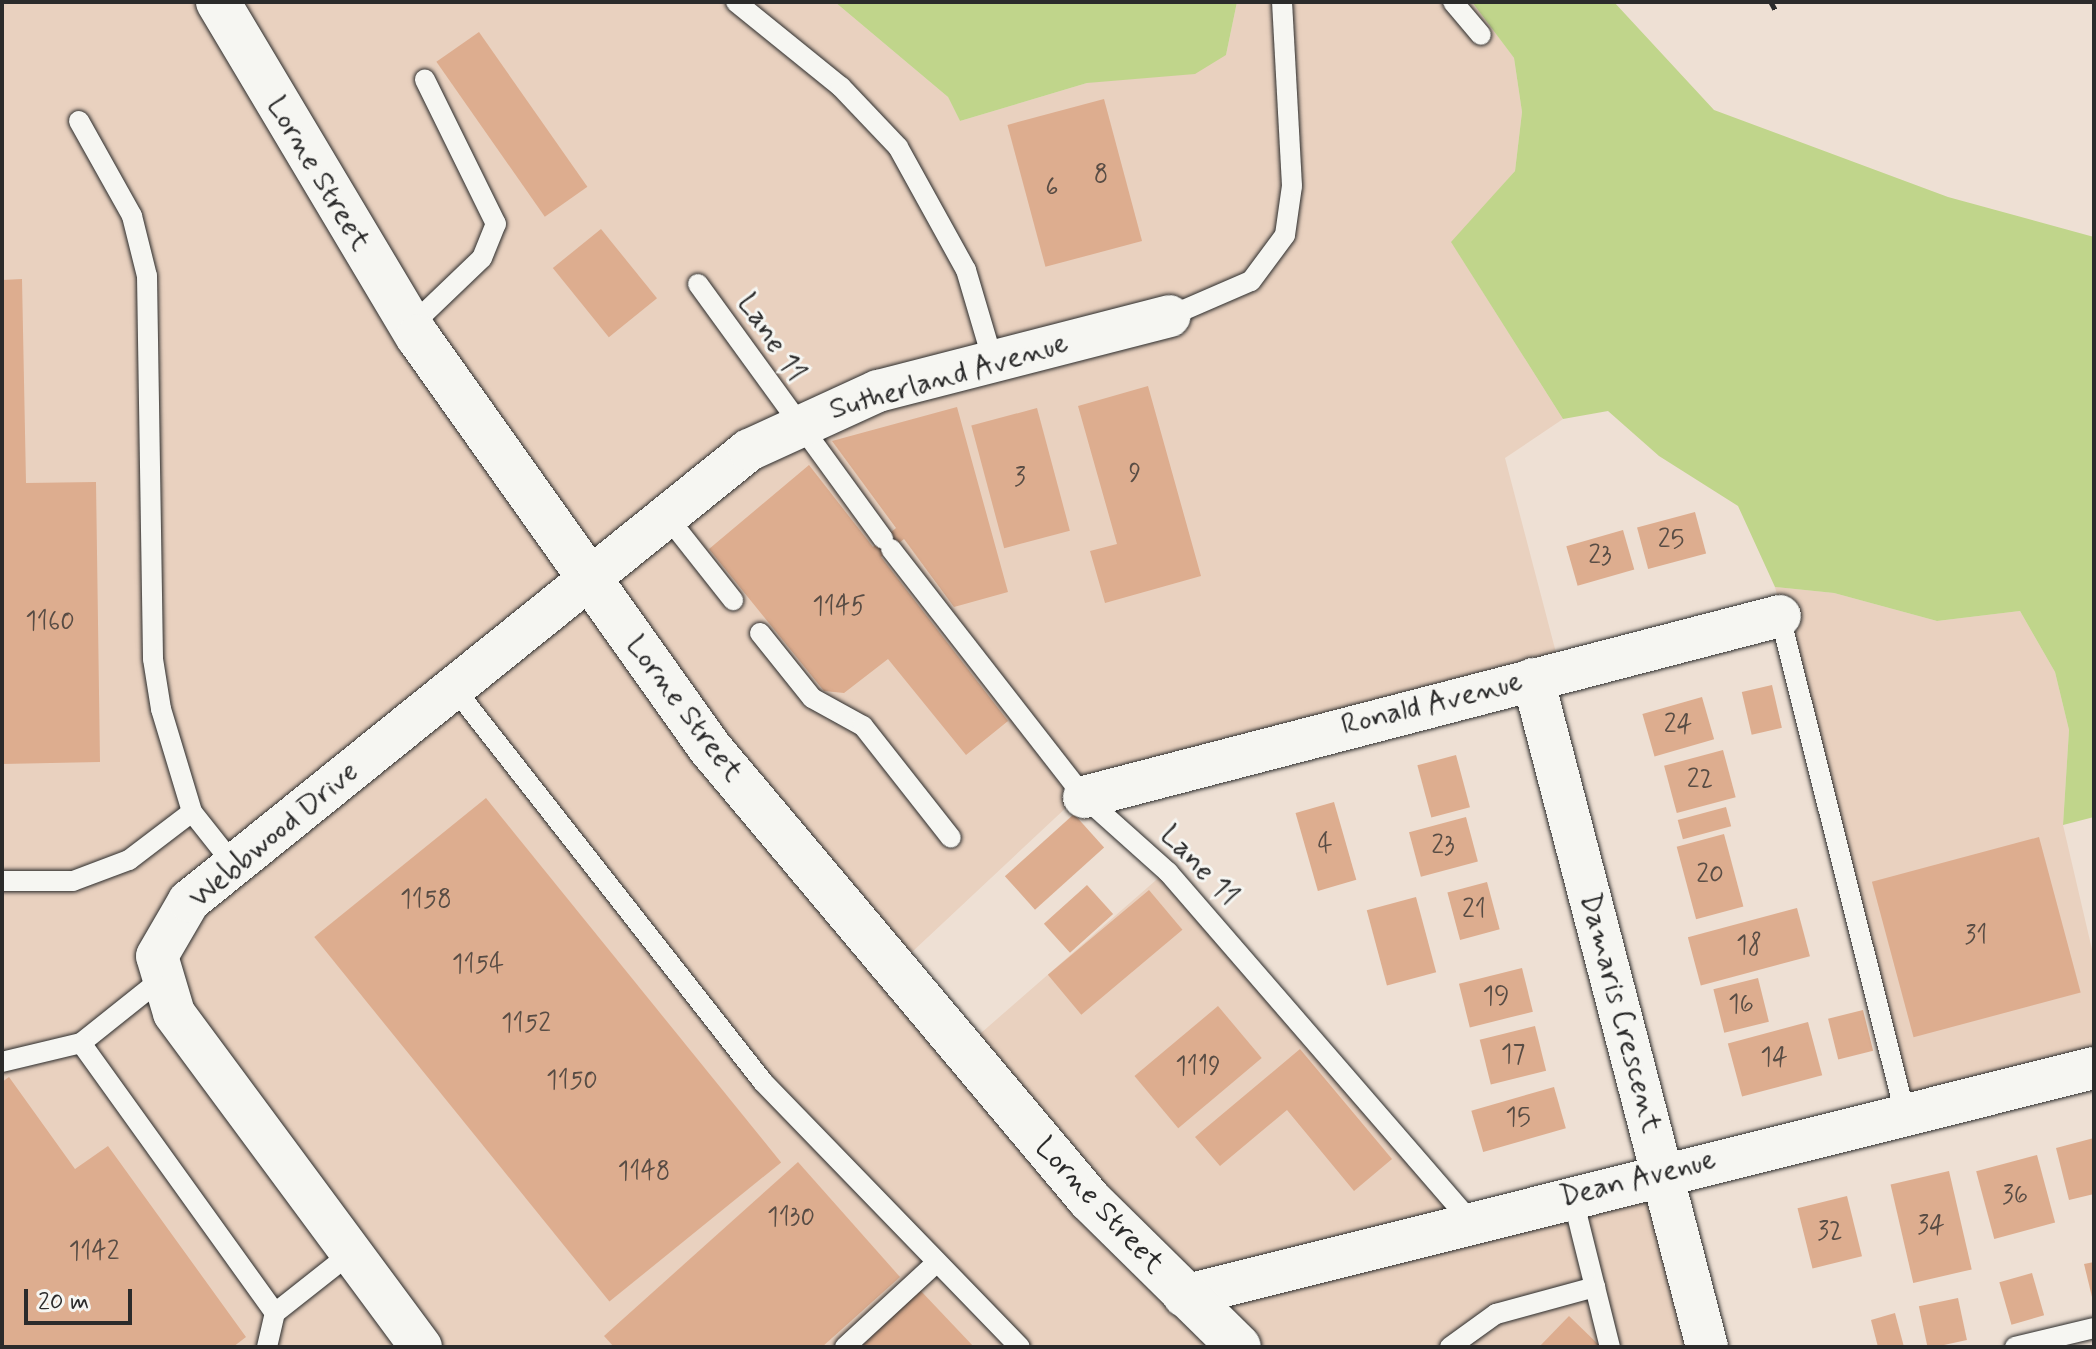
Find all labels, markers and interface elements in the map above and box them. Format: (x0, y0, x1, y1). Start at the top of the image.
street label: Lorne Street (258, 90, 378, 258)
house number: 8 (1094, 160, 1108, 192)
house number: 6 (1045, 173, 1059, 205)
street label: Lane 11 (728, 287, 814, 389)
street label: Sutherland Avenue (827, 326, 1071, 428)
house number: 9 (1129, 459, 1141, 491)
house number: 3 (1014, 463, 1026, 495)
house number: 25 (1658, 525, 1684, 557)
house number: 23 (1588, 541, 1612, 573)
house number: 1145 (812, 592, 866, 624)
house number: 1160 (25, 607, 75, 639)
street label: Lorne Street (617, 629, 751, 789)
street label: Ronald Avenue (1339, 664, 1525, 744)
house number: 24 (1664, 710, 1692, 742)
street label: Webbwood Drive (183, 755, 365, 915)
house number: 22 (1687, 765, 1713, 797)
street label: Lane 11 (1152, 818, 1246, 914)
house number: 4 (1317, 830, 1333, 862)
house number: 23 (1431, 831, 1455, 863)
house number: 20 (1696, 860, 1724, 892)
house number: 1158 (400, 885, 452, 917)
street label: Damaris Crescent (1572, 894, 1668, 1132)
house number: 21 (1462, 895, 1486, 927)
house number: 31 (1965, 921, 1987, 953)
house number: 18 (1736, 931, 1762, 963)
house number: 1154 (452, 950, 504, 982)
house number: 19 (1482, 982, 1510, 1014)
house number: 16 (1728, 990, 1754, 1022)
house number: 1152 (501, 1009, 551, 1041)
house number: 17 (1501, 1040, 1525, 1072)
house number: 14 (1760, 1043, 1788, 1075)
house number: 1119 (1175, 1052, 1221, 1084)
house number: 1150 (546, 1066, 598, 1098)
house number: 15 (1505, 1103, 1531, 1135)
street label: Lorne Street (1027, 1130, 1171, 1282)
street label: Dean Avenue (1552, 1141, 1724, 1217)
house number: 1148 (618, 1157, 670, 1189)
house number: 36 (2002, 1181, 2028, 1213)
house number: 1130 (767, 1203, 815, 1235)
house number: 34 (1917, 1211, 1945, 1243)
house number: 32 (1817, 1217, 1843, 1249)
house number: 1142 (69, 1237, 119, 1269)
scale bar (28, 1273, 136, 1323)
text: 20 m (38, 1287, 89, 1318)

